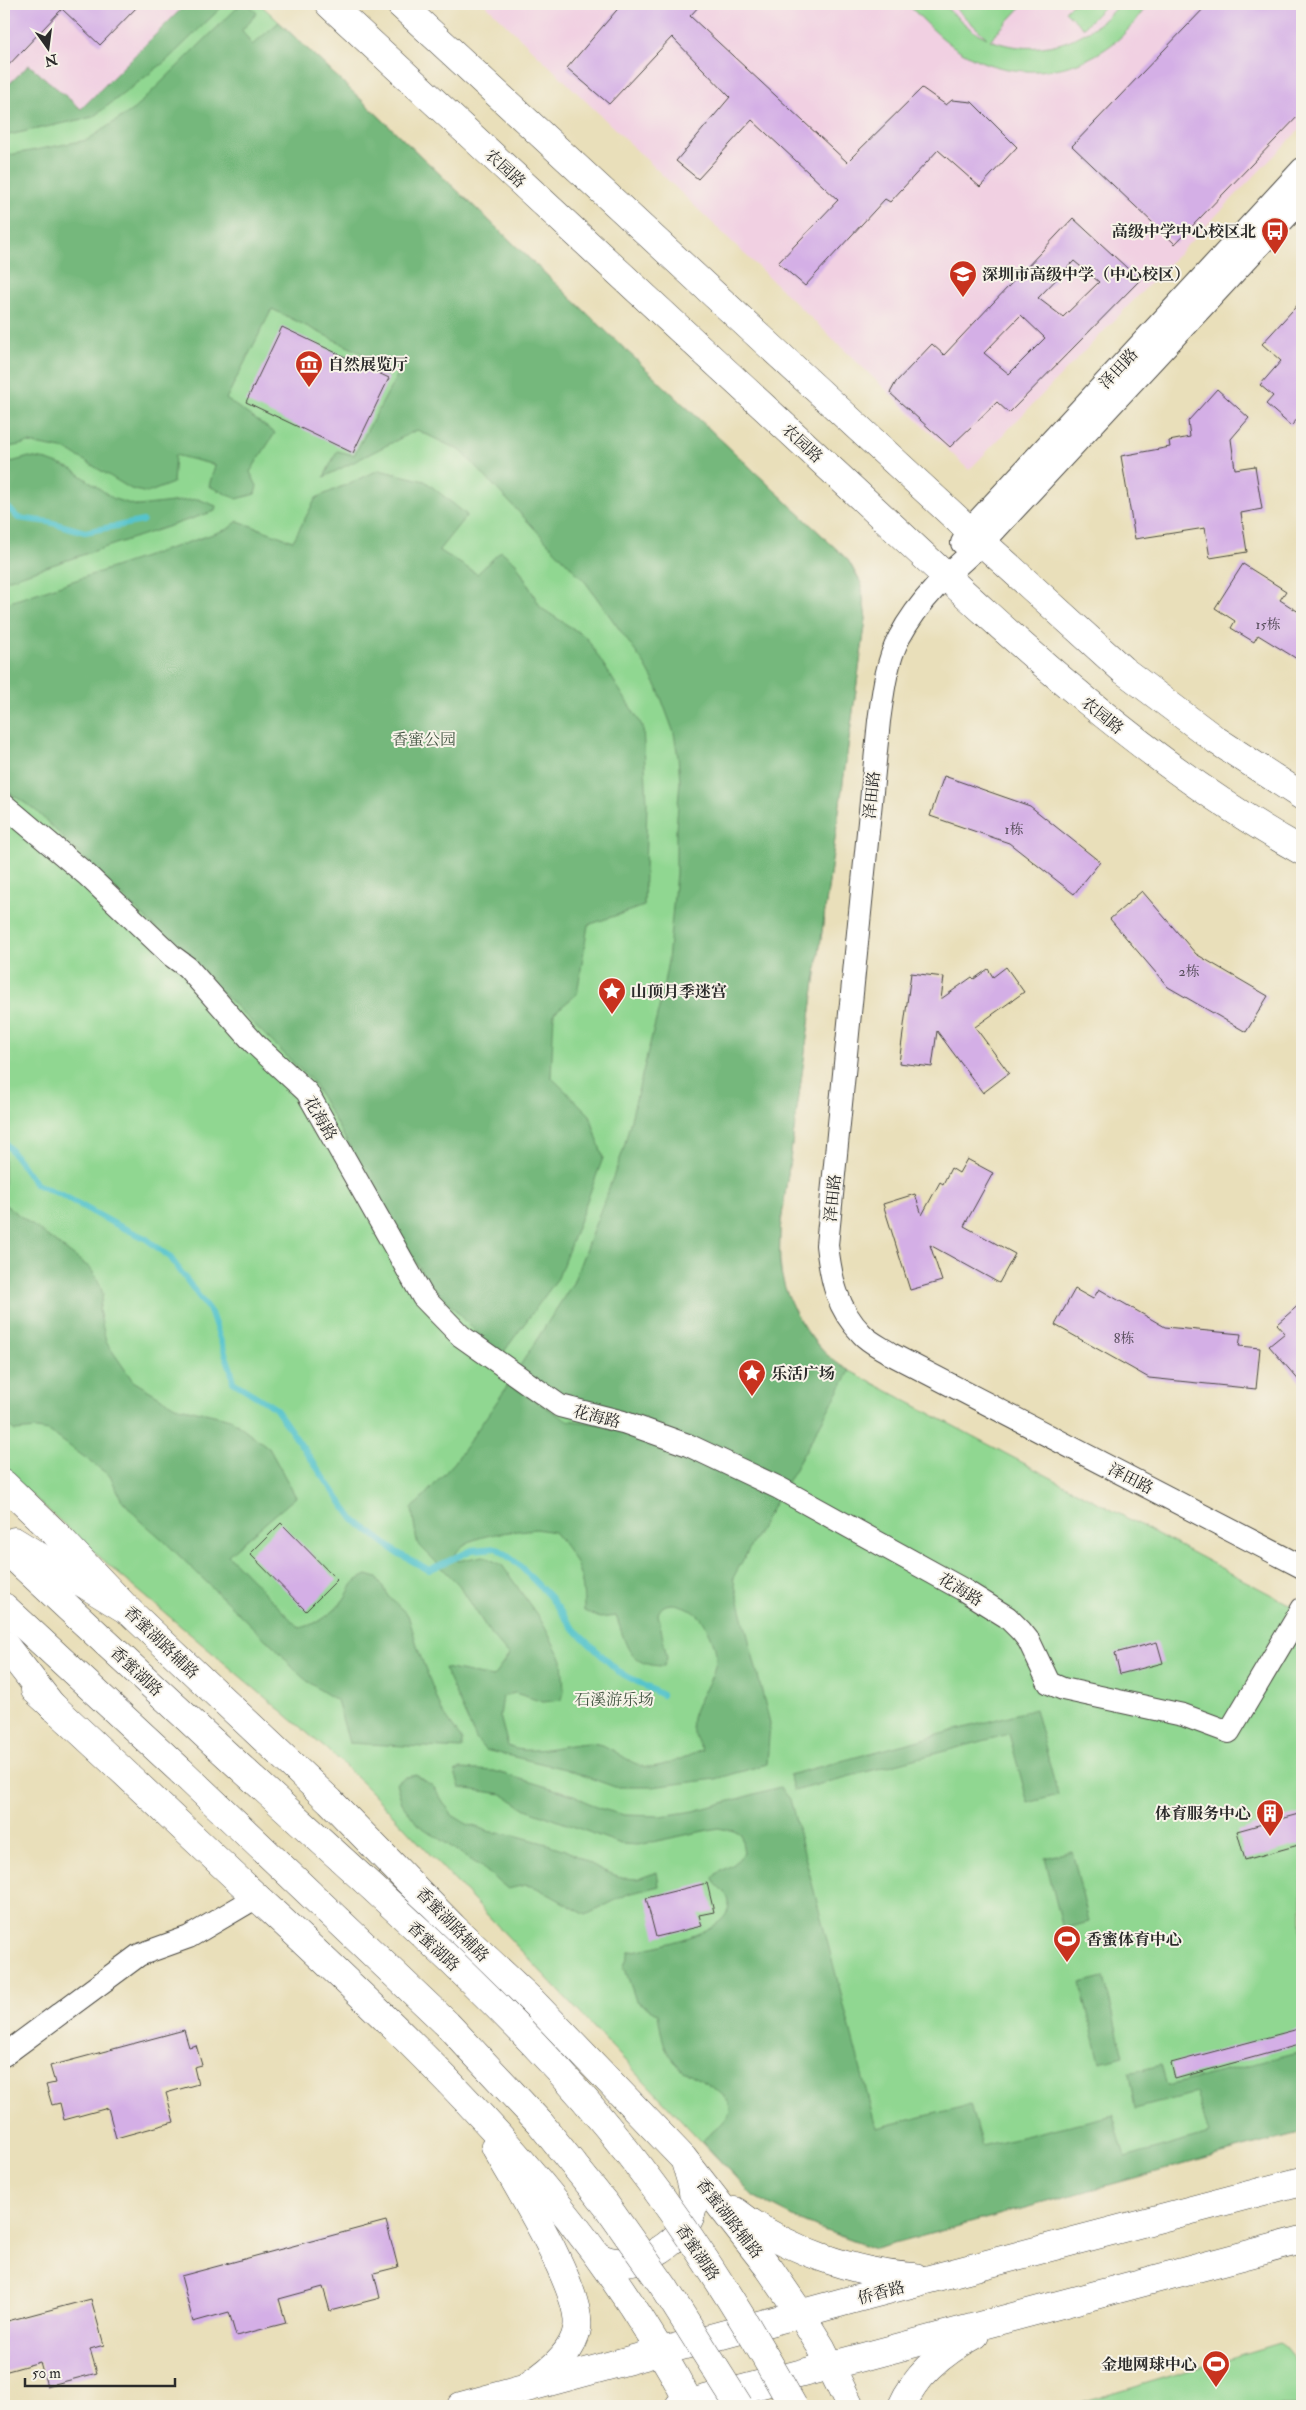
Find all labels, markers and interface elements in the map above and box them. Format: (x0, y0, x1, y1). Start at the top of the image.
north arrow (22, 22, 72, 72)
text: N (42, 50, 60, 70)
street label: 农园路 (481, 145, 530, 192)
bus stop icon: 高级中学中心校区北 (1260, 216, 1290, 255)
place label: 高级中学中心校区北 (1112, 222, 1256, 242)
school or university icon: 深圳市高级中学（中心校区） (948, 259, 978, 298)
place label: 深圳市高级中学（中心校区） (982, 265, 1190, 285)
street label: 泽田路 (1095, 344, 1142, 393)
museum icon: 自然展览厅 (294, 349, 324, 388)
place label: 自然展览厅 (328, 355, 408, 375)
street label: 农园路 (778, 420, 827, 467)
house number: 15栋 (1255, 616, 1281, 633)
street label: 农园路 (1077, 693, 1127, 739)
park label: 香蜜公园 (392, 730, 456, 750)
street label: 泽田路 (860, 770, 884, 820)
house number: 1栋 (1005, 821, 1024, 838)
house number: 2栋 (1178, 963, 1200, 980)
place icon: 山顶月季迷宫 (597, 976, 627, 1015)
place label: 山顶月季迷宫 (631, 982, 727, 1002)
street label: 花海路 (299, 1093, 341, 1144)
street label: 泽田路 (821, 1173, 845, 1223)
house number: 8栋 (1114, 1330, 1134, 1347)
place icon: 乐活广场 (737, 1358, 767, 1397)
place label: 乐活广场 (771, 1364, 835, 1384)
street label: 花海路 (571, 1401, 622, 1432)
street label: 泽田路 (1105, 1459, 1156, 1499)
street label: 花海路 (935, 1569, 986, 1611)
street label: 香蜜湖路辅路 (121, 1602, 203, 1682)
street label: 香蜜湖路 (107, 1642, 167, 1700)
park label: 石溪游乐场 (574, 1690, 654, 1710)
building icon: 体育服务中心 (1255, 1798, 1285, 1837)
place label: 体育服务中心 (1155, 1804, 1251, 1824)
street label: 香蜜湖路辅路 (413, 1883, 493, 1965)
street label: 香蜜湖路 (404, 1917, 464, 1975)
sports icon: 香蜜体育中心 (1052, 1924, 1082, 1963)
place label: 香蜜体育中心 (1086, 1930, 1182, 1950)
street label: 香蜜湖路辅路 (693, 2174, 767, 2262)
street label: 香蜜湖路 (672, 2220, 724, 2284)
street label: 侨香路 (855, 2277, 907, 2309)
sports icon: 金地网球中心 (1201, 2349, 1231, 2388)
scale bar (25, 2355, 175, 2387)
place label: 金地网球中心 (1101, 2355, 1197, 2375)
text: 50 m (32, 2364, 61, 2383)

